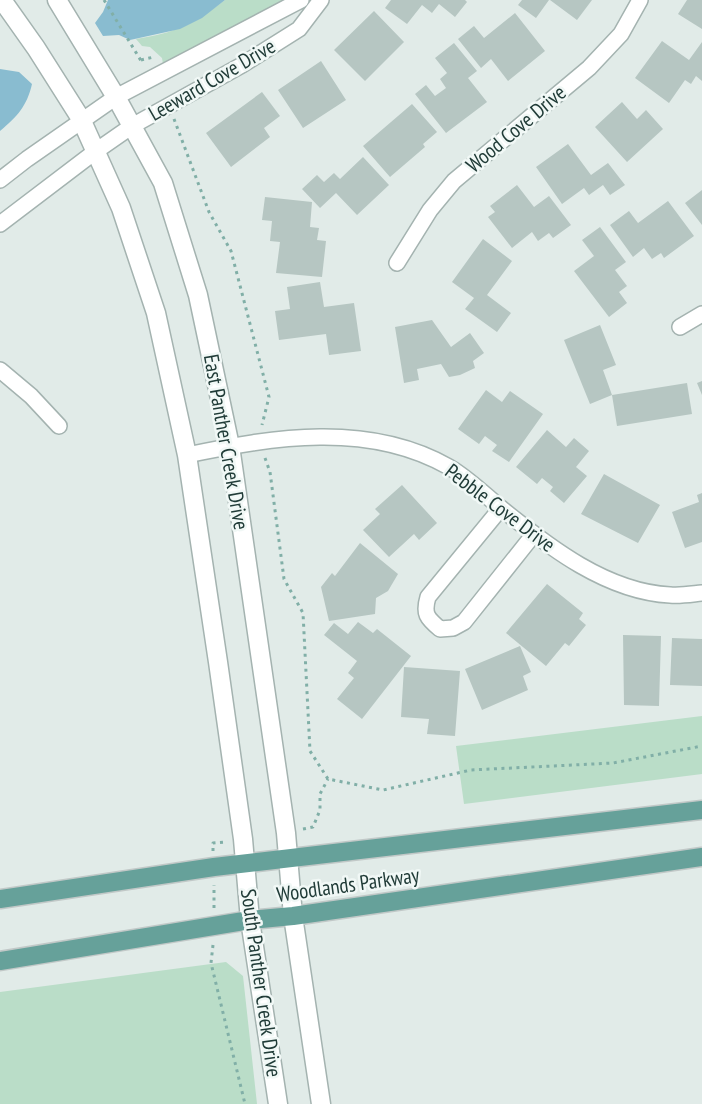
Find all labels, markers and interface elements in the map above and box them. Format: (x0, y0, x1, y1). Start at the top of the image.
street label: Leeward Cove Drive (143, 32, 280, 127)
street label: Wood Cove Drive (460, 79, 571, 178)
street label: East Panther Creek Drive (198, 352, 255, 532)
street label: Pebble Cove Drive (440, 457, 561, 558)
street label: Woodlands Parkway (275, 861, 421, 908)
street label: South Panther Creek Drive (235, 887, 288, 1079)

